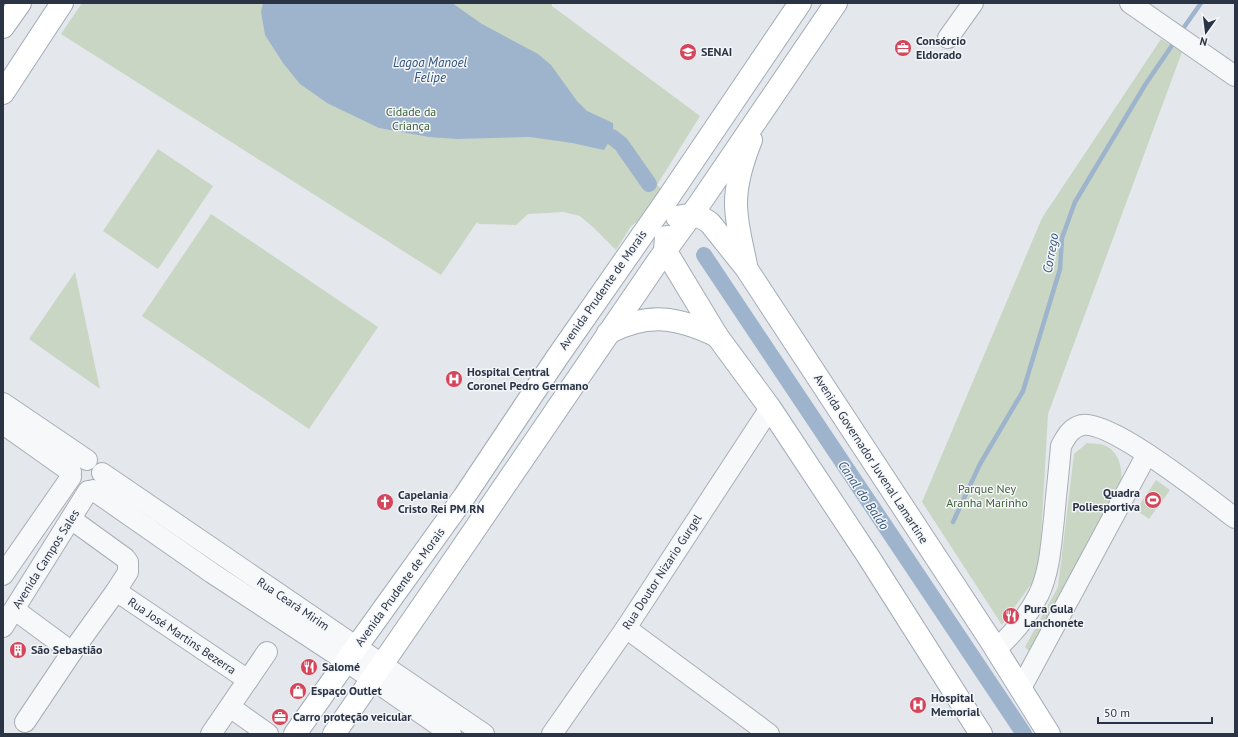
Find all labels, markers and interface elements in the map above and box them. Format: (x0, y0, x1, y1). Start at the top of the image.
north arrow (1186, 12, 1226, 52)
place label: Consórcio Eldorado (916, 33, 966, 62)
text: N (1198, 34, 1209, 49)
office icon: Consórcio Eldorado (893, 38, 913, 58)
school or university icon: SENAI (678, 42, 698, 62)
place label: SENAI (701, 44, 732, 59)
water label: Lagoa Manoel Felipe (393, 54, 468, 86)
park label: Cidade da Criança (386, 104, 436, 133)
street label: Avenida Prudente de Morais (555, 227, 650, 353)
water label: Corrego (1039, 231, 1062, 275)
place label: Hospital Central Coronel Pedro Germano (467, 364, 589, 393)
hospital icon: Hospital Central Coronel Pedro Germano (444, 369, 464, 389)
street label: Avenida Governador Juvenal Lamartine (811, 371, 932, 546)
water label: Canal do Baldo (834, 457, 893, 534)
park label: Parque Ney Aranha Marinho (946, 481, 1028, 510)
place label: Quadra Poliesportiva (1073, 485, 1140, 514)
place label: Capelania Cristo Rei PM RN (398, 487, 484, 516)
sports icon: Quadra Poliesportiva (1143, 490, 1163, 510)
church icon: Capelania Cristo Rei PM RN (375, 492, 395, 512)
street label: Avenida Campos Sales (9, 506, 82, 611)
street label: Rua Doutor Nizario Gurgel (619, 511, 705, 632)
street label: Avenida Prudente de Morais (352, 524, 448, 649)
street label: Rua Ceará Mirim (254, 574, 332, 633)
street label: Rua José Martins Bezerra (125, 594, 239, 677)
place label: Pura Gula Lanchonete (1024, 601, 1084, 630)
restaurant icon: Pura Gula Lanchonete (1001, 606, 1021, 626)
building icon: São Sebastião (8, 640, 28, 660)
place label: São Sebastião (31, 642, 103, 657)
restaurant icon: Salomé (299, 657, 319, 677)
place label: Salomé (322, 659, 360, 674)
shop icon: Espaço Outlet (288, 681, 308, 701)
place label: Espaço Outlet (311, 683, 382, 698)
place label: Hospital Memorial (931, 690, 980, 719)
hospital icon: Hospital Memorial (908, 695, 928, 715)
scale bar (1098, 699, 1212, 725)
text: 50 m (1104, 705, 1130, 720)
office icon: Carro proteção veicular (270, 707, 290, 727)
place label: Carro proteção veicular (293, 709, 412, 724)

